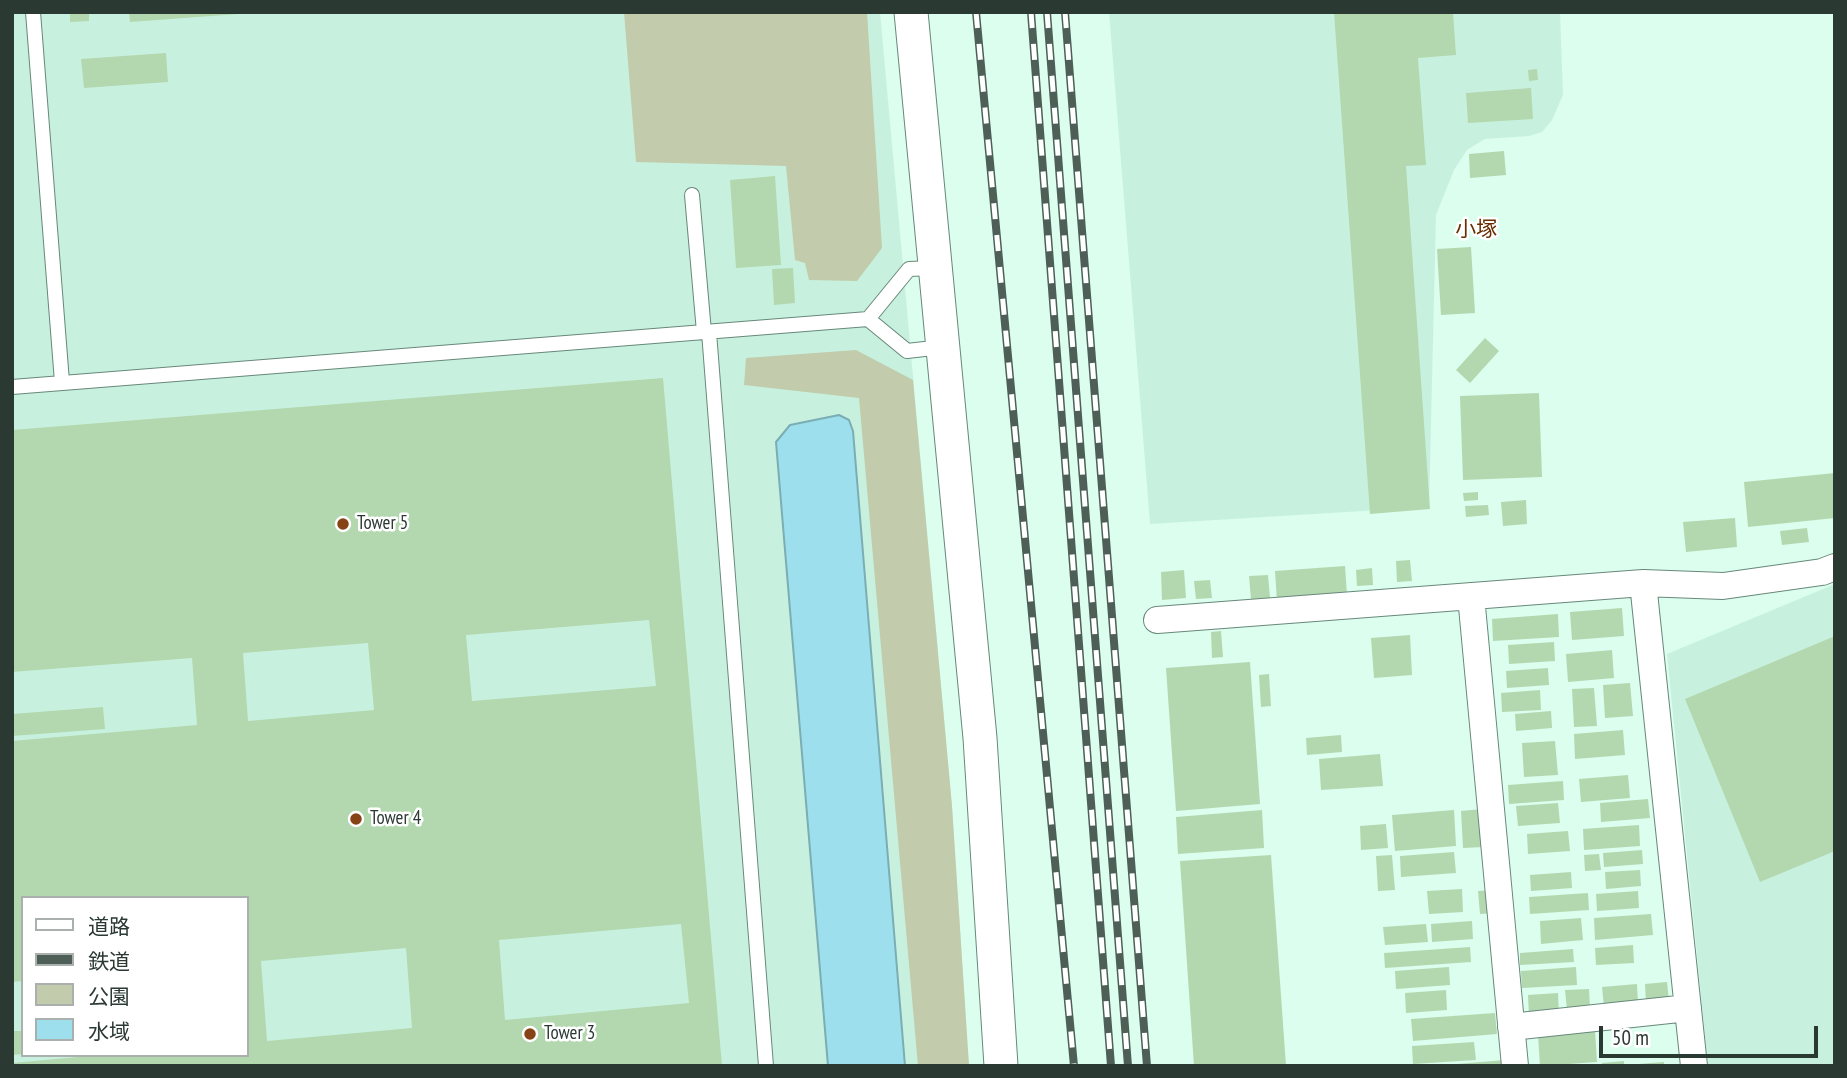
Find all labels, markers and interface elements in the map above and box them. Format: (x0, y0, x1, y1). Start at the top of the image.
district label: 小塚 (1455, 217, 1497, 243)
place label: Tower 5 (357, 513, 408, 535)
marker: Tower 5 (335, 516, 351, 532)
place label: Tower 4 (370, 808, 421, 830)
marker: Tower 4 (348, 811, 364, 827)
legend (21, 896, 248, 1057)
text: 道路 (88, 913, 130, 940)
text: 鉄道 (88, 948, 130, 975)
text: 公園 (88, 983, 130, 1010)
scale bar (1602, 1012, 1821, 1056)
text: 水域 (88, 1018, 130, 1045)
place label: Tower 3 (544, 1023, 595, 1045)
text: 50 m (1612, 1024, 1649, 1051)
marker: Tower 3 (522, 1026, 538, 1042)

